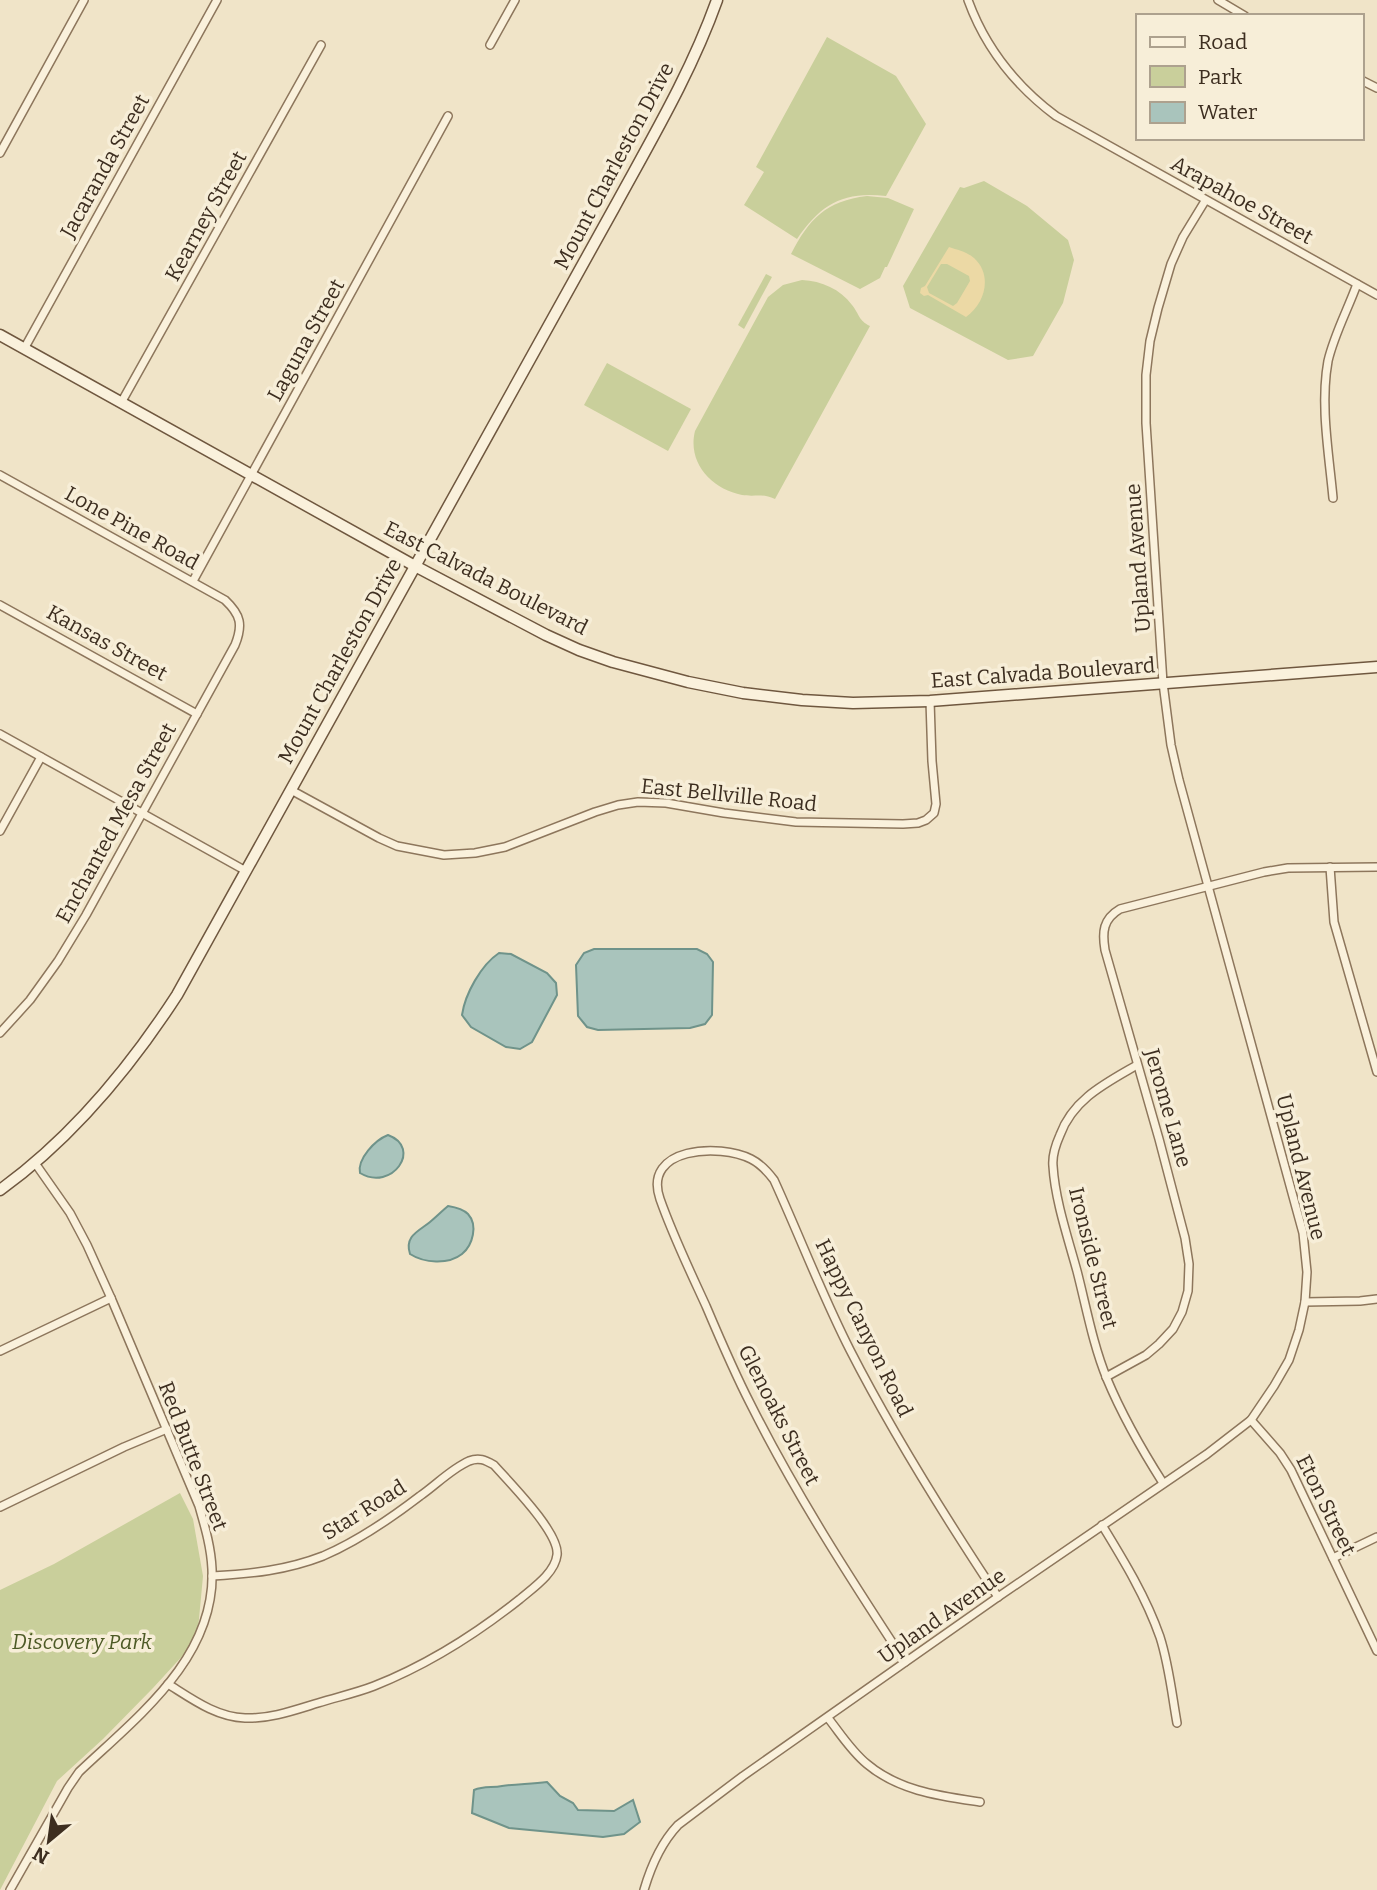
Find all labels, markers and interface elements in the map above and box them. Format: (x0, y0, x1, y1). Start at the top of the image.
legend (1136, 14, 1363, 140)
text: Road (1198, 29, 1247, 55)
street label: Mount Charleston Drive (548, 58, 680, 274)
text: Park (1198, 64, 1242, 90)
street label: Jacaranda Street (54, 89, 155, 243)
text: Water (1198, 99, 1257, 125)
street label: Kearney Street (160, 146, 253, 286)
street label: Arapahoe Street (1166, 150, 1318, 250)
street label: Laguna Street (262, 274, 350, 406)
street label: Lone Pine Road (60, 480, 204, 576)
street label: Upland Avenue (1120, 483, 1156, 633)
street label: East Calvada Boulevard (380, 515, 592, 641)
street label: Mount Charleston Drive (273, 554, 407, 768)
street label: Kansas Street (42, 599, 172, 687)
street label: East Calvada Boulevard (930, 652, 1156, 694)
street label: Enchanted Mesa Street (50, 718, 182, 928)
street label: East Bellville Road (640, 773, 818, 817)
street label: Jerome Lane (1138, 1045, 1197, 1170)
street label: Upland Avenue (1270, 1091, 1332, 1243)
street label: Ironside Street (1063, 1184, 1123, 1332)
street label: Happy Canyon Road (810, 1235, 918, 1421)
street label: Glenoaks Street (732, 1340, 826, 1490)
street label: Red Butte Street (153, 1378, 234, 1535)
street label: Eton Street (1290, 1450, 1362, 1560)
street label: Star Road (317, 1474, 411, 1546)
street label: Upland Avenue (873, 1563, 1011, 1669)
park label: Discovery Park (12, 1629, 153, 1655)
north arrow (14, 1806, 84, 1876)
text: N (29, 1842, 53, 1869)

